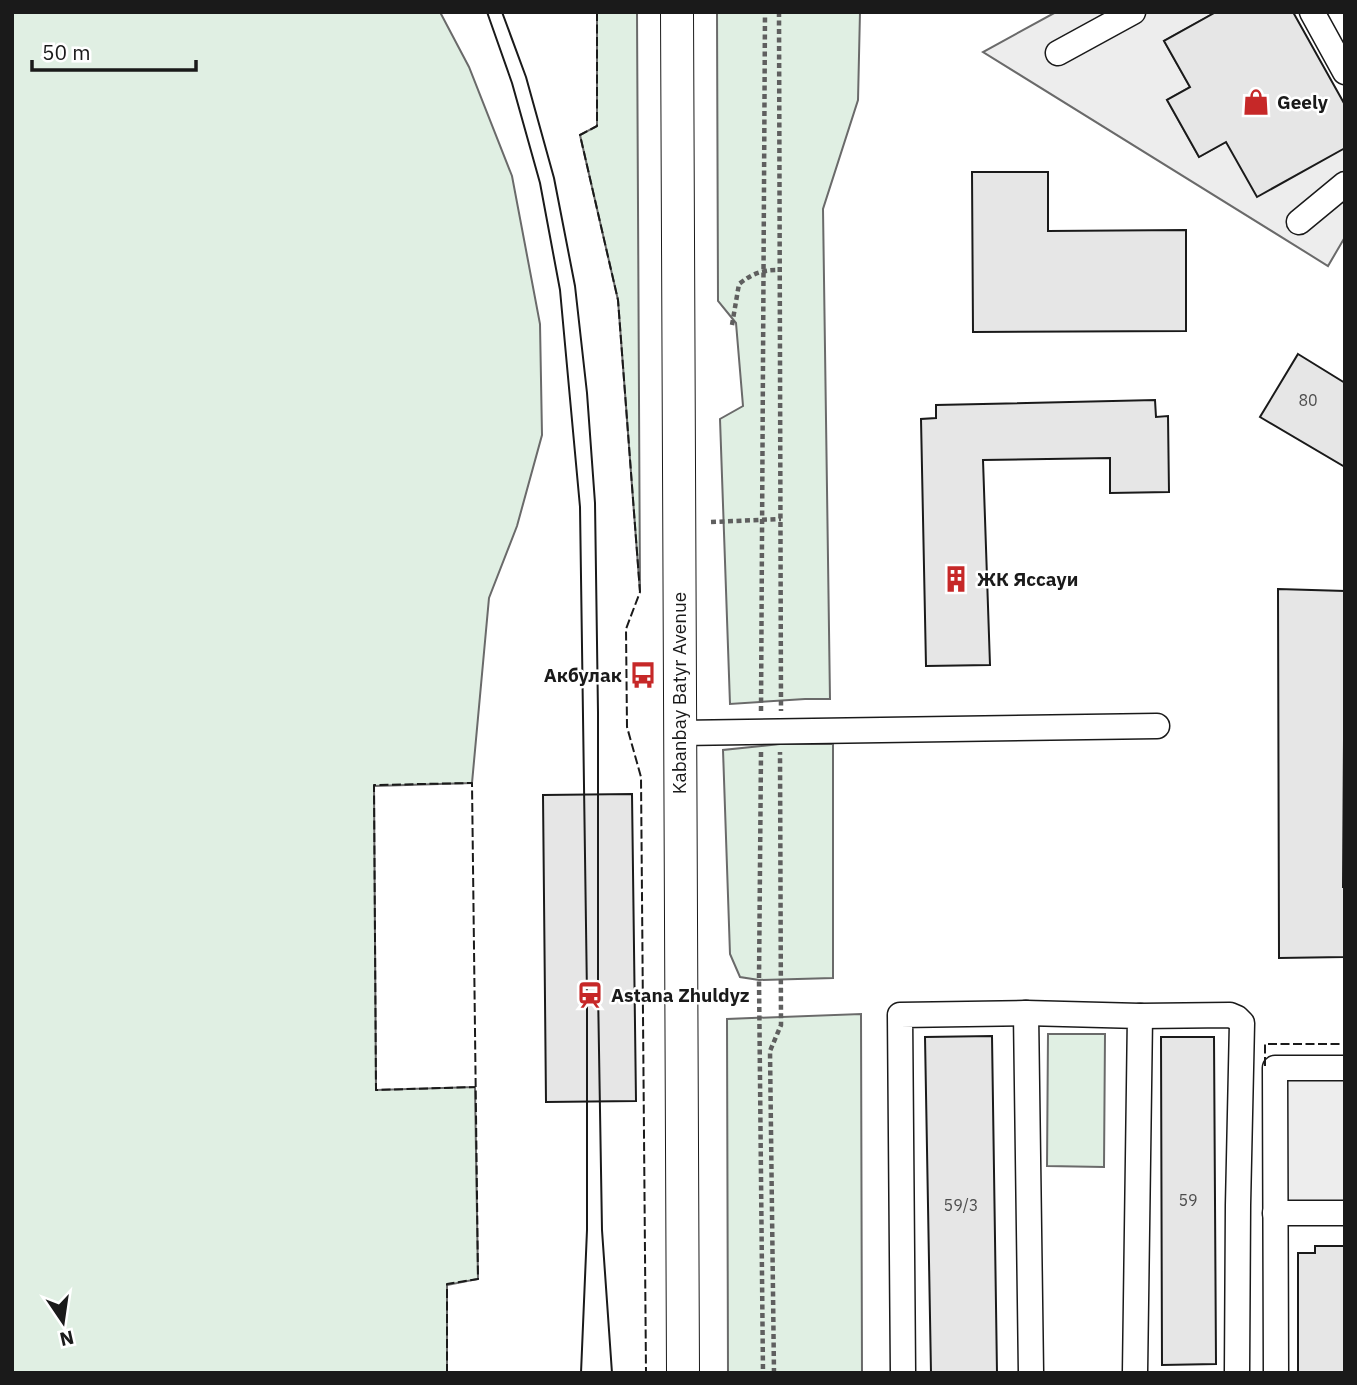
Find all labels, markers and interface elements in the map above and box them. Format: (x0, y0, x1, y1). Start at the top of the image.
scale bar (32, 28, 196, 72)
text: 50 m (42, 38, 91, 66)
shop icon: Geely (1241, 87, 1271, 117)
place label: Geely (1277, 90, 1329, 114)
house number: 80 (1298, 390, 1318, 410)
building icon: ЖК Яссауи (941, 564, 971, 594)
place label: ЖК Яссауи (977, 567, 1078, 591)
street label: Kabanbay Batyr Avenue (667, 592, 691, 794)
bus stop icon: Акбулак (628, 660, 658, 690)
place label: Акбулак (544, 663, 622, 687)
station icon: Astana Zhuldyz (575, 980, 605, 1010)
place label: Astana Zhuldyz (611, 983, 750, 1007)
house number: 59 (1178, 1190, 1198, 1210)
house number: 59/3 (944, 1195, 978, 1215)
north arrow (28, 1287, 98, 1357)
text: N (57, 1325, 76, 1352)

